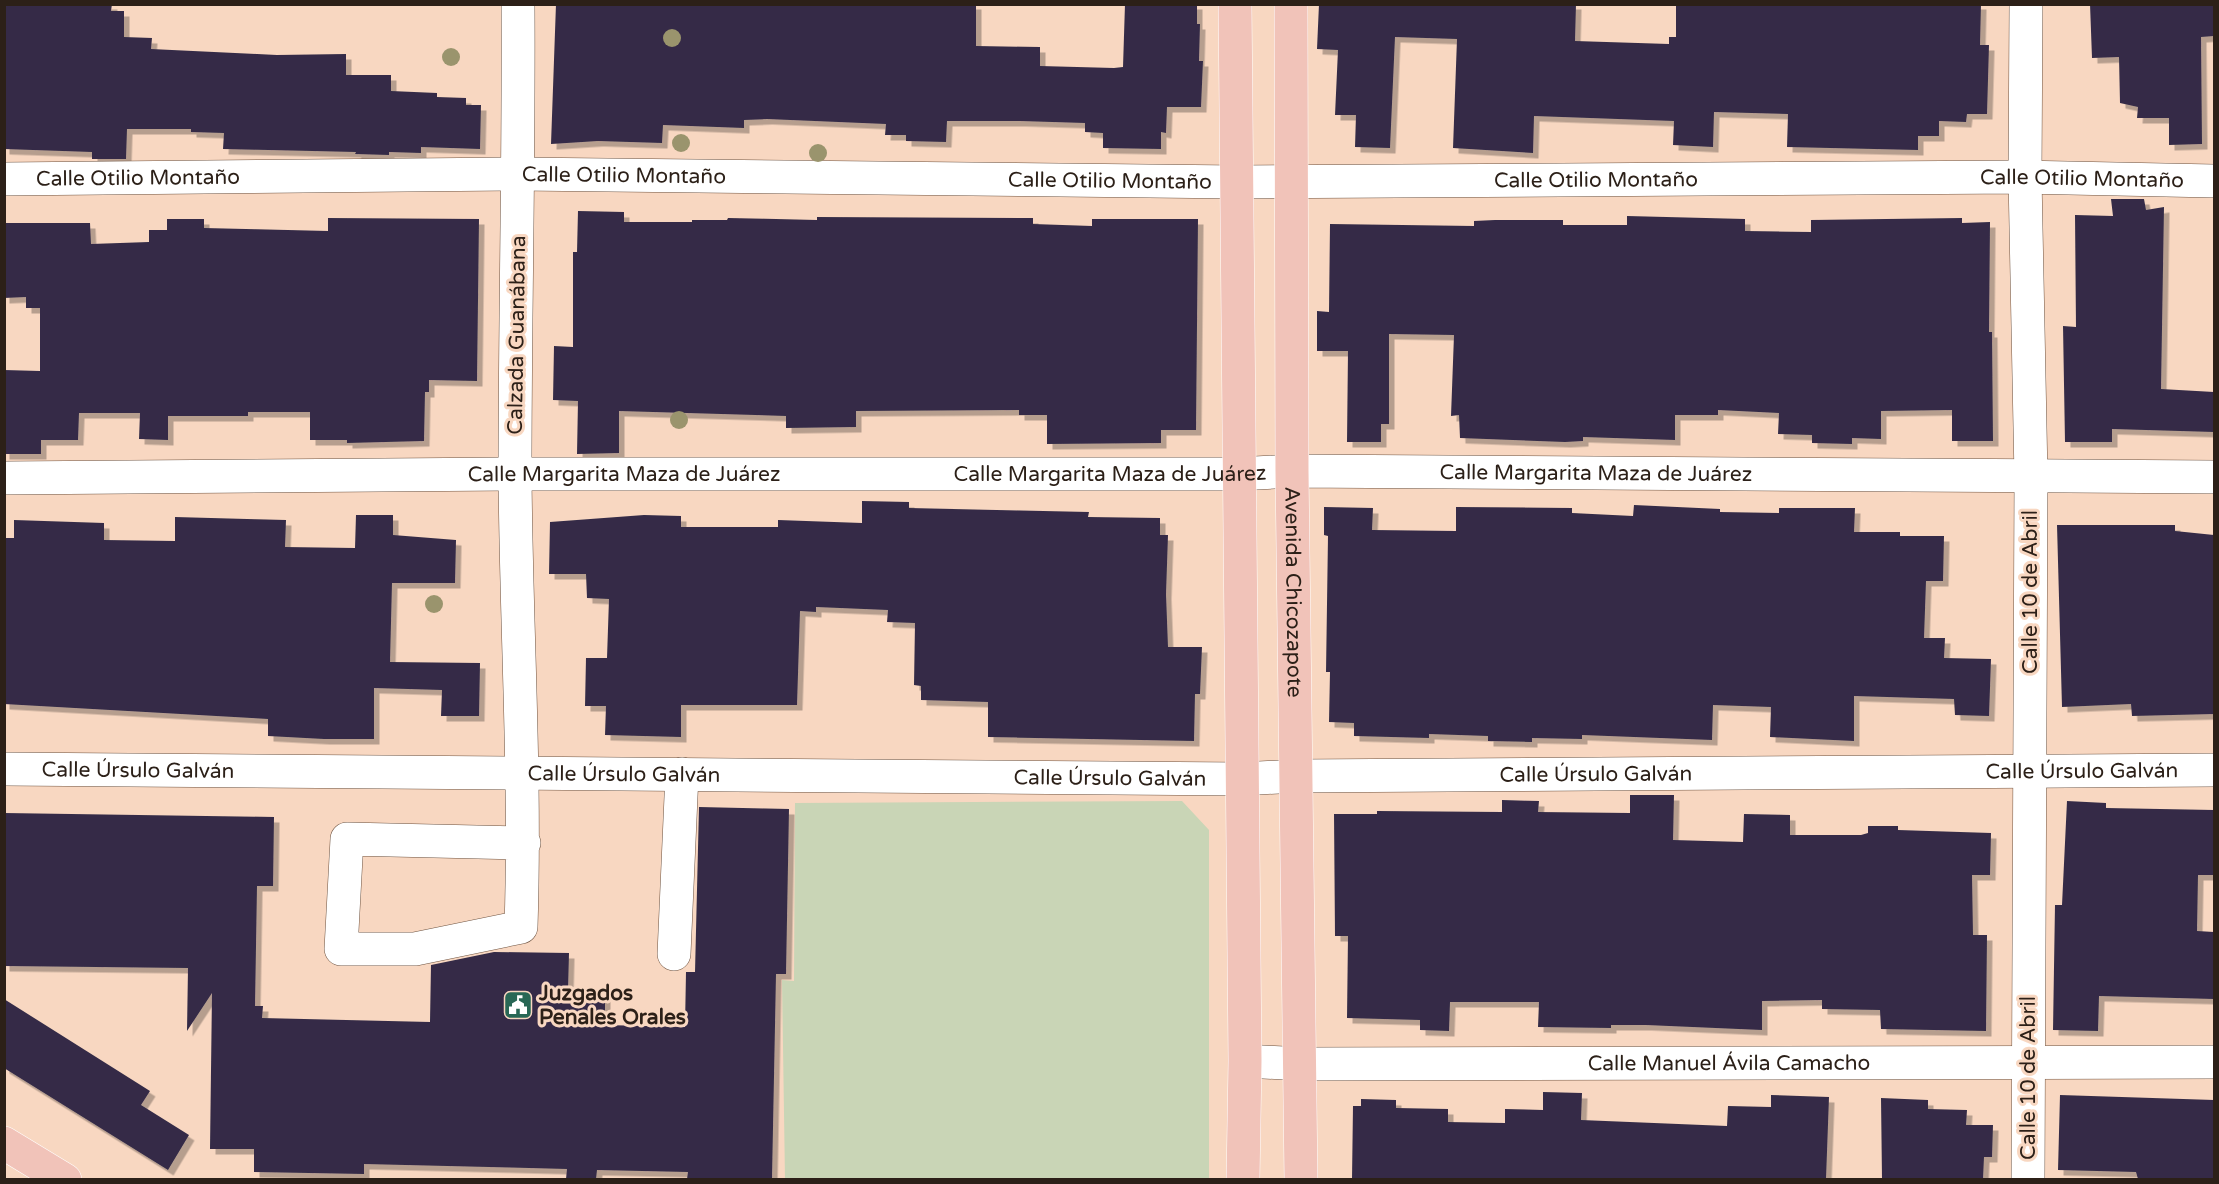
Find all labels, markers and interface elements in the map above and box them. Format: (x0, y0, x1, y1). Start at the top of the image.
street label: Calle Otilio Montaño (522, 162, 726, 189)
street label: Calle Otilio Montaño (36, 164, 240, 191)
street label: Calle Otilio Montaño (1980, 164, 2184, 193)
street label: Calle Otilio Montaño (1008, 167, 1212, 194)
street label: Calle Otilio Montaño (1494, 167, 1698, 193)
street label: Calzada Guanábana (503, 235, 531, 435)
street label: Calle Margarita Maza de Juárez (1439, 459, 1752, 486)
street label: Calle Margarita Maza de Juárez (954, 460, 1267, 487)
street label: Calle Margarita Maza de Juárez (468, 461, 780, 487)
street label: Avenida Chicozapote (1280, 486, 1307, 698)
street label: Calle 10 de Abril (2018, 510, 2043, 674)
street label: Calle Úrsulo Galván (41, 757, 234, 783)
street label: Calle Úrsulo Galván (1985, 758, 2178, 784)
street label: Calle Úrsulo Galván (527, 761, 720, 787)
street label: Calle Úrsulo Galván (1499, 761, 1692, 787)
street label: Calle Úrsulo Galván (1013, 765, 1206, 791)
place label: Juzgados Penales Orales (538, 981, 686, 1030)
public building icon: Juzgados Penales Orales (502, 989, 534, 1021)
street label: Calle 10 de Abril (2016, 996, 2041, 1160)
street label: Calle Manuel Ávila Camacho (1588, 1050, 1870, 1076)

